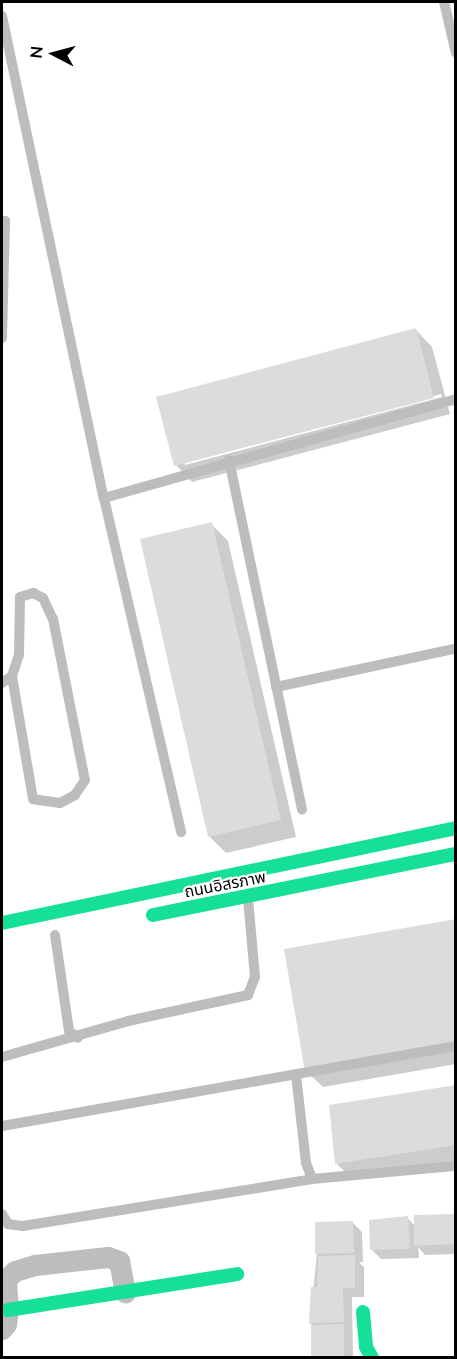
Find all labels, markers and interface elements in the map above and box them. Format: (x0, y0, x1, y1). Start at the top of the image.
north arrow (24, 24, 84, 84)
text: N (26, 45, 46, 59)
street label: ถนนอิสรภาพ (183, 867, 267, 901)

